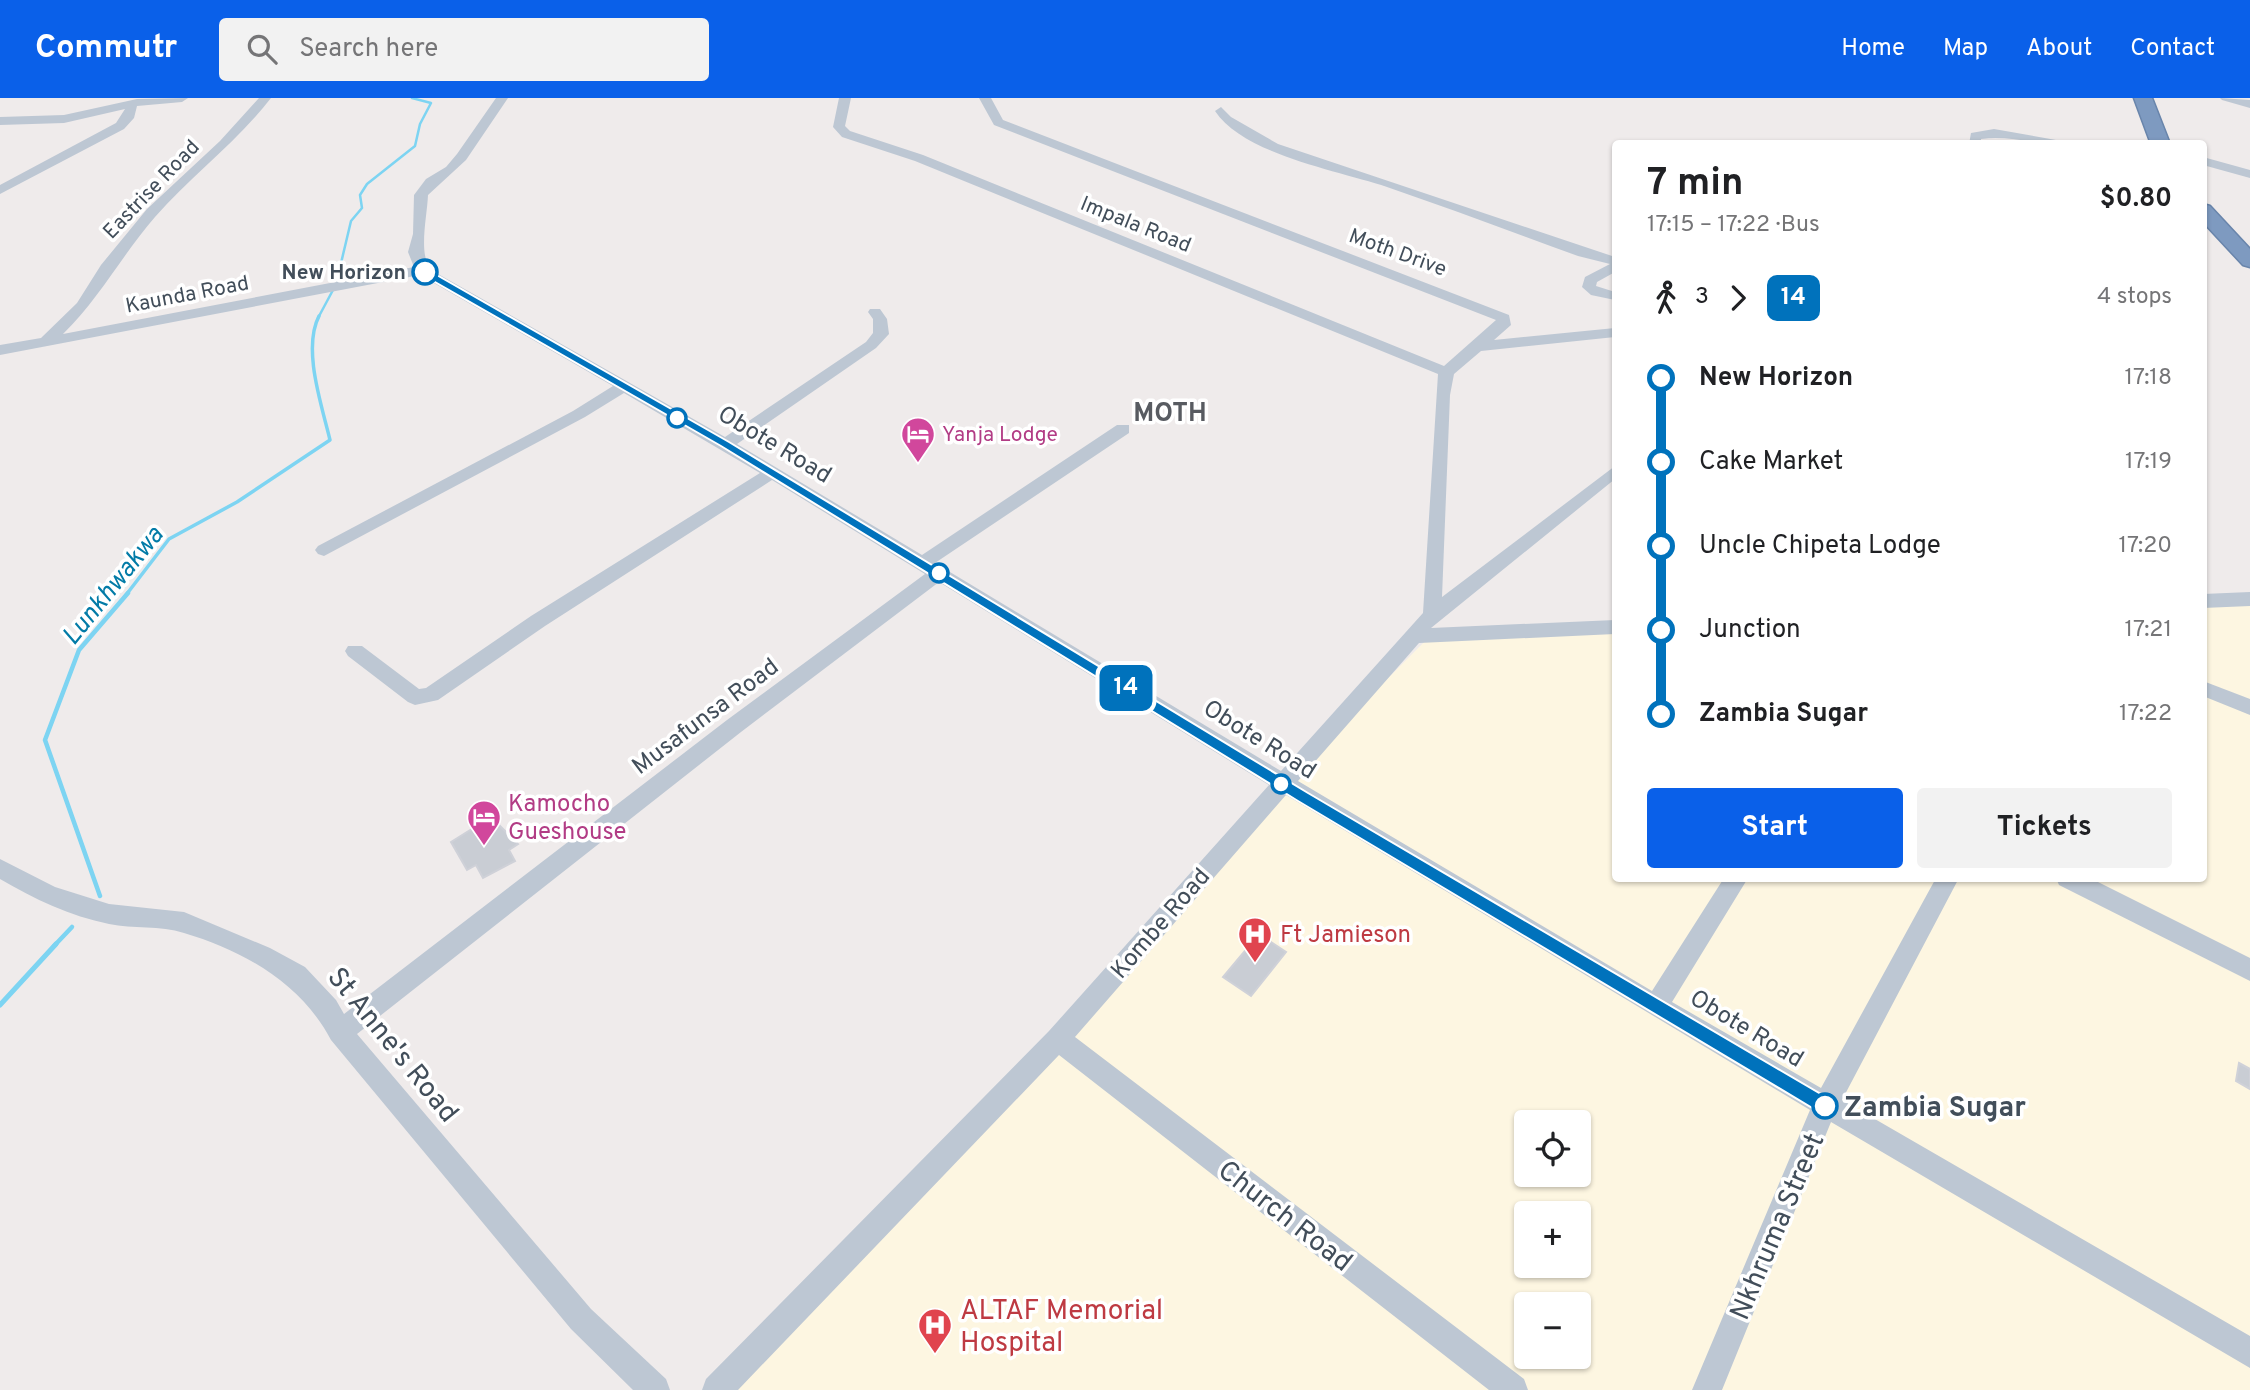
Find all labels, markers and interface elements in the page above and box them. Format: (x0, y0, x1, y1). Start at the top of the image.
search box (219, 18, 709, 81)
text: Commutr (35, 28, 177, 70)
icon: search (243, 30, 281, 68)
text: Search here (299, 33, 438, 66)
text: Home (1841, 34, 1905, 64)
text: Map (1943, 34, 1988, 64)
text: About (2026, 34, 2092, 64)
text: Contact (2130, 34, 2215, 64)
street label: Eastrise Road (98, 135, 206, 246)
text: 7 min (1647, 160, 1744, 209)
text: $0.80 (2100, 183, 2172, 216)
street label: Impala Road (1076, 191, 1195, 260)
text: 17:15 – 17:22 · Bus (1647, 211, 1820, 240)
street label: Moth Drive (1345, 223, 1450, 284)
marker: New Horizon (412, 259, 438, 285)
place label: New Horizon (282, 260, 406, 287)
street label: Kaunda Road (123, 270, 251, 321)
icon: walk (1647, 279, 1685, 317)
icon: forward (1719, 279, 1757, 317)
text: 3 (1695, 283, 1709, 312)
text: 14 (1781, 283, 1806, 313)
text: 4 stops (2097, 283, 2172, 312)
text: New Horizon (1699, 362, 1853, 395)
text: 17:18 (2125, 364, 2172, 393)
district label: MOTH (1133, 398, 1207, 431)
street label: Obote Road (712, 400, 836, 491)
unlabelled marker (667, 408, 687, 428)
hotel icon: Yanja Lodge (899, 415, 937, 464)
place label: Yanja Lodge (942, 422, 1058, 449)
text: Cake Market (1699, 446, 1843, 479)
text: 17:19 (2125, 448, 2172, 477)
water label: Lunkhwakwa (56, 520, 172, 653)
text: Uncle Chipeta Lodge (1699, 530, 1941, 563)
text: 17:20 (2118, 532, 2172, 561)
unlabelled marker (929, 563, 949, 583)
text: Junction (1699, 614, 1801, 647)
text: 17:21 (2125, 616, 2172, 645)
street label: Musafunsa Road (627, 653, 785, 783)
line badge: 14 (1094, 665, 1158, 711)
text: 14 (1113, 673, 1139, 703)
street label: Obote Road (1197, 694, 1321, 787)
text: Zambia Sugar (1699, 698, 1868, 731)
text: 17:22 (2119, 700, 2172, 729)
unlabelled marker (1271, 774, 1291, 794)
button: Start (1647, 788, 1903, 868)
button: Tickets (1917, 788, 2172, 868)
place label: Kamocho Gueshouse (508, 790, 627, 848)
hotel icon: Kamocho Gueshouse (465, 798, 503, 847)
street label: Kombe Road (1105, 863, 1218, 986)
hospital icon: Ft Jamieson (1236, 915, 1274, 964)
place label: Ft Jamieson (1280, 921, 1411, 951)
street label: St Anne's Road (318, 961, 465, 1131)
street label: Obote Road (1684, 984, 1808, 1075)
place label: Zambia Sugar (1844, 1091, 2026, 1127)
marker: Zambia Sugar (1812, 1093, 1838, 1119)
map controls (1514, 1110, 1591, 1369)
button: locate (1514, 1110, 1591, 1187)
street label: Nkhruma Street (1723, 1128, 1834, 1326)
street label: Church Road (1210, 1154, 1359, 1281)
button: + (1514, 1201, 1591, 1278)
button: − (1514, 1292, 1591, 1369)
place label: ALTAF Memorial Hospital (960, 1294, 1163, 1362)
hospital icon: ALTAF Memorial Hospital (916, 1306, 954, 1355)

